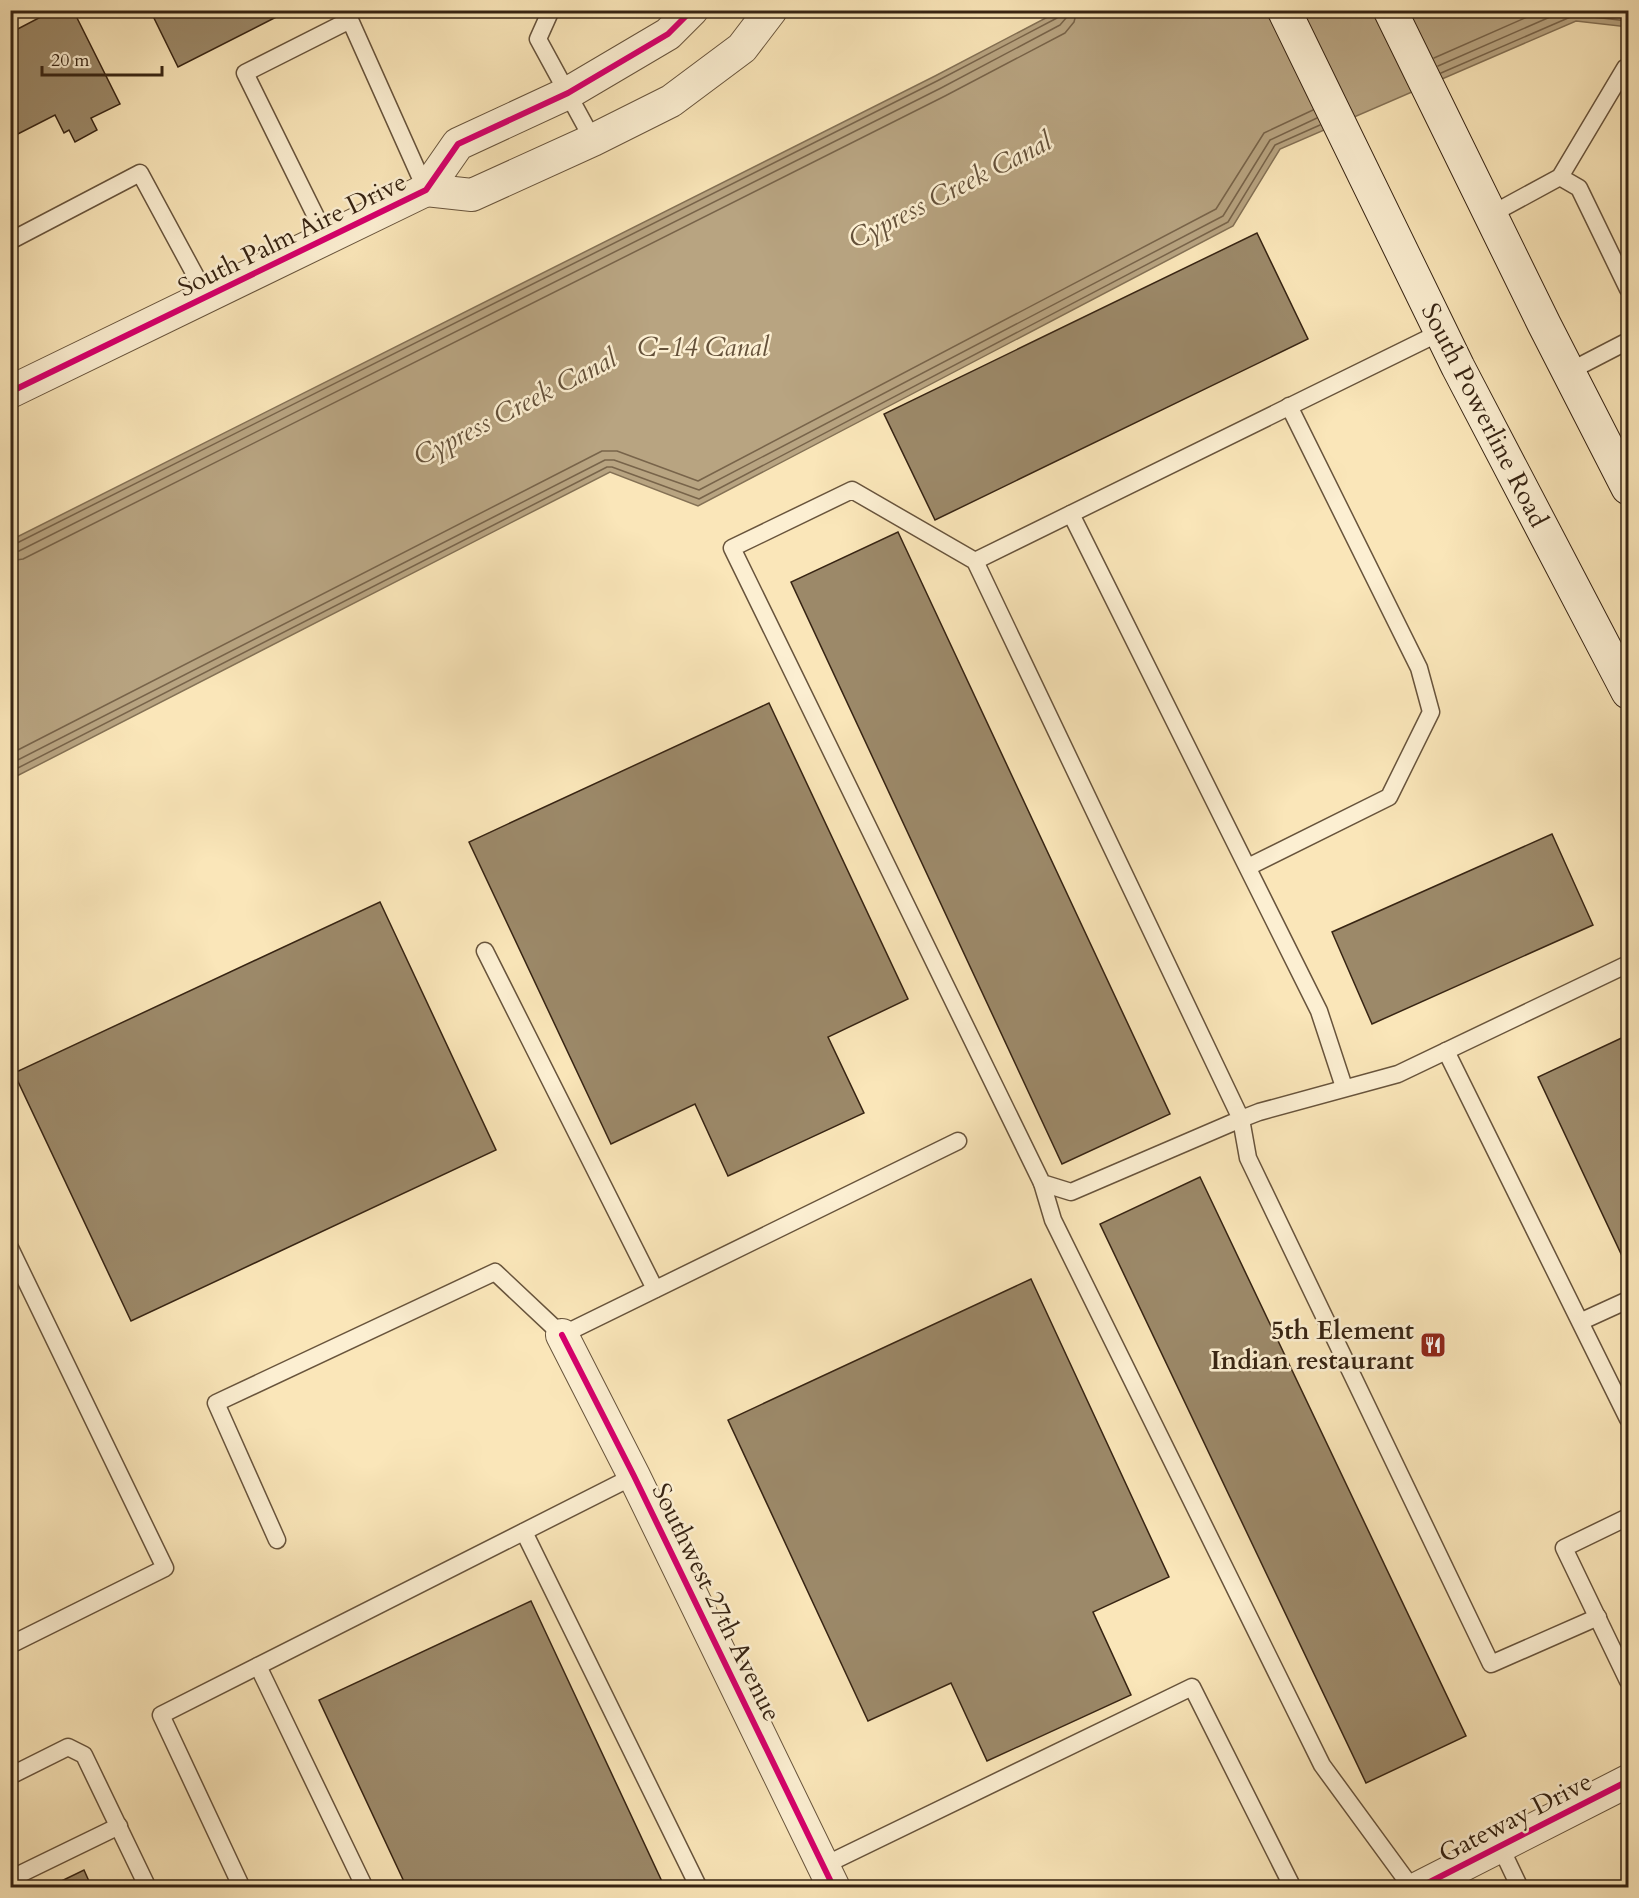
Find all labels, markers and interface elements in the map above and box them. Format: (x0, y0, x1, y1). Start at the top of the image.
scale bar (42, 39, 162, 77)
text: 20 m (51, 48, 90, 73)
water label: Cypress Creek Canal (842, 123, 1059, 258)
street label: South Palm Aire Drive (172, 164, 412, 305)
street label: South Powerline Road (1413, 297, 1556, 533)
water label: C-14 Canal (637, 329, 770, 366)
water label: Cypress Creek Canal (407, 340, 624, 475)
place label: 5th Element Indian restaurant (1210, 1313, 1414, 1378)
restaurant icon: 5th Element Indian restaurant (1418, 1330, 1448, 1360)
street label: Southwest 27th Avenue (644, 1477, 789, 1727)
street label: Gateway Drive (1433, 1764, 1598, 1871)

